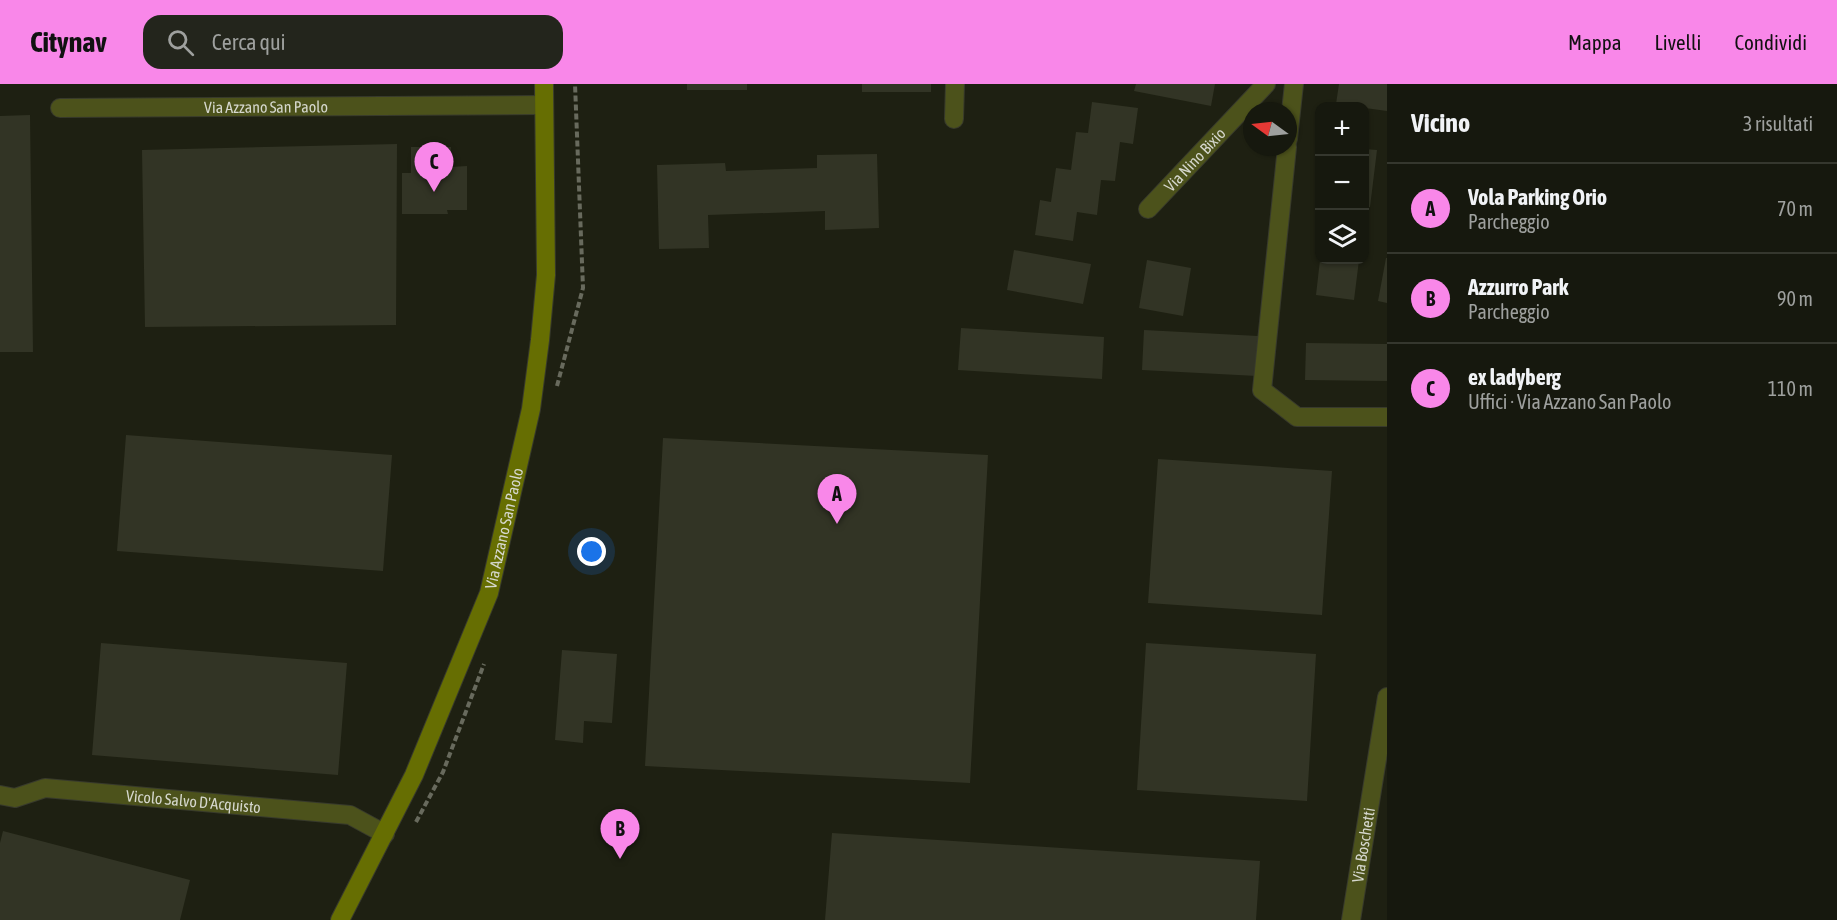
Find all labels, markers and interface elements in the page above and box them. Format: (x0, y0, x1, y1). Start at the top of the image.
search box (143, 15, 563, 69)
text: Citynav (30, 26, 107, 58)
icon: search (164, 26, 197, 59)
text: Cerca qui (212, 29, 286, 55)
text: Mappa (1568, 30, 1622, 54)
text: Livelli (1655, 30, 1701, 54)
text: Condividi (1734, 30, 1807, 54)
street label: Via Azzano San Paolo (204, 97, 328, 116)
north arrow (1243, 102, 1297, 156)
map controls (1315, 102, 1369, 264)
button: + (1315, 102, 1369, 156)
text: Vicino (1411, 108, 1470, 138)
text: 3 risultati (1743, 112, 1813, 135)
street label: Via Nino Bixio (1160, 124, 1229, 195)
pin: C (414, 142, 454, 192)
button: − (1315, 156, 1369, 210)
text: Vola Parking Orio (1468, 184, 1607, 210)
text: A (1426, 197, 1435, 220)
text: 70 m (1777, 197, 1813, 220)
button: layers (1315, 210, 1369, 264)
text: Parcheggio (1468, 210, 1550, 233)
text: Azzurro Park (1468, 274, 1568, 300)
text: B (1426, 287, 1435, 310)
text: 90 m (1777, 287, 1813, 310)
text: Parcheggio (1468, 300, 1550, 323)
text: ex ladyberg (1468, 364, 1561, 390)
text: C (1426, 377, 1435, 400)
text: 110 m (1768, 377, 1813, 400)
text: Uffici · Via Azzano San Paolo (1468, 390, 1672, 413)
street label: Via Azzano San Paolo (481, 466, 526, 591)
pin: A (818, 474, 856, 524)
your location (577, 537, 606, 566)
street label: Vicolo Salvo D'Acquisto (125, 786, 262, 816)
street label: Via Boschetti (1348, 806, 1378, 884)
pin: B (600, 810, 640, 859)

